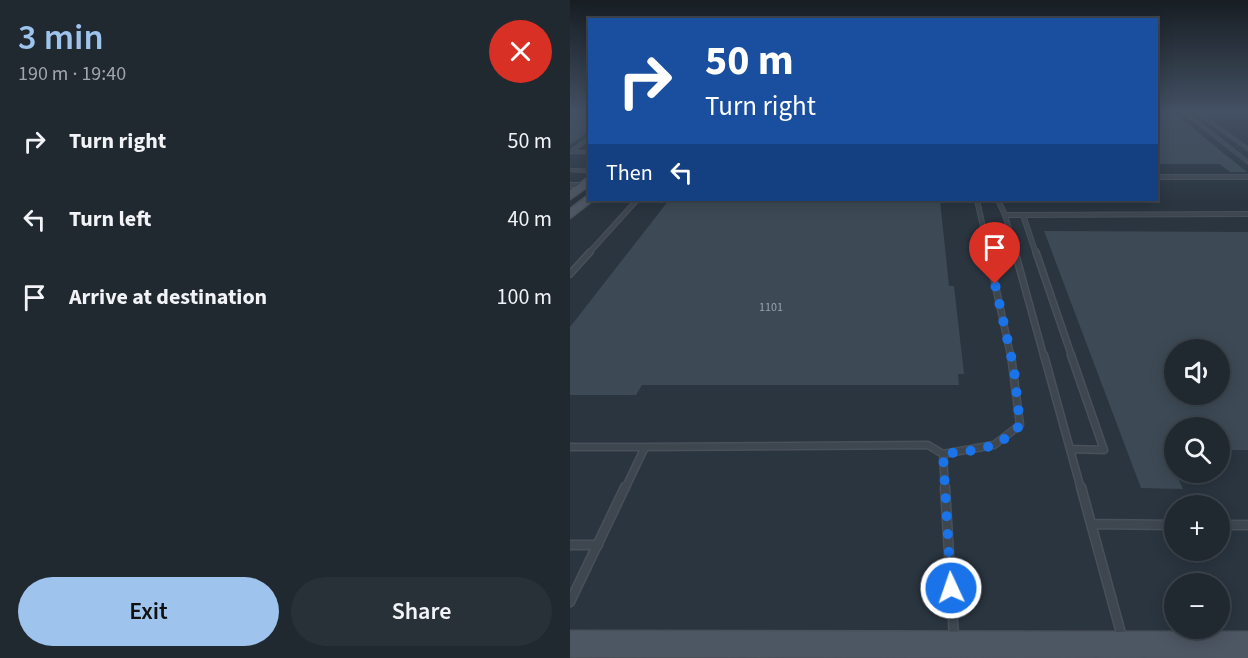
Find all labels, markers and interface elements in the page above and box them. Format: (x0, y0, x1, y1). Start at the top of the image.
text: 3 min (18, 12, 104, 63)
button: close (489, 20, 552, 83)
text: 50 m (705, 31, 794, 91)
icon: right (606, 42, 684, 120)
text: 190 m · 19:40 (18, 60, 126, 88)
text: Turn right (705, 87, 816, 126)
icon: right (18, 125, 51, 158)
text: Turn right (69, 125, 166, 157)
text: 50 m (507, 125, 552, 157)
icon: left (665, 156, 698, 189)
text: Then (606, 157, 653, 189)
icon: left (18, 203, 51, 236)
text: Turn left (69, 203, 151, 235)
text: 40 m (507, 203, 552, 235)
pin (969, 222, 1020, 284)
icon: arrive (978, 231, 1011, 264)
icon: arrive (18, 281, 51, 314)
text: Arrive at destination (69, 281, 267, 313)
text: 100 m (497, 281, 552, 313)
house number: 1101 (759, 299, 783, 316)
map controls (1164, 339, 1230, 639)
button: sound (1164, 339, 1230, 405)
button: search (1164, 417, 1230, 483)
button: + (1164, 495, 1230, 561)
position arrow (919, 556, 983, 620)
button: − (1164, 573, 1230, 639)
button: Exit (18, 577, 279, 646)
button: Share (291, 577, 552, 646)

